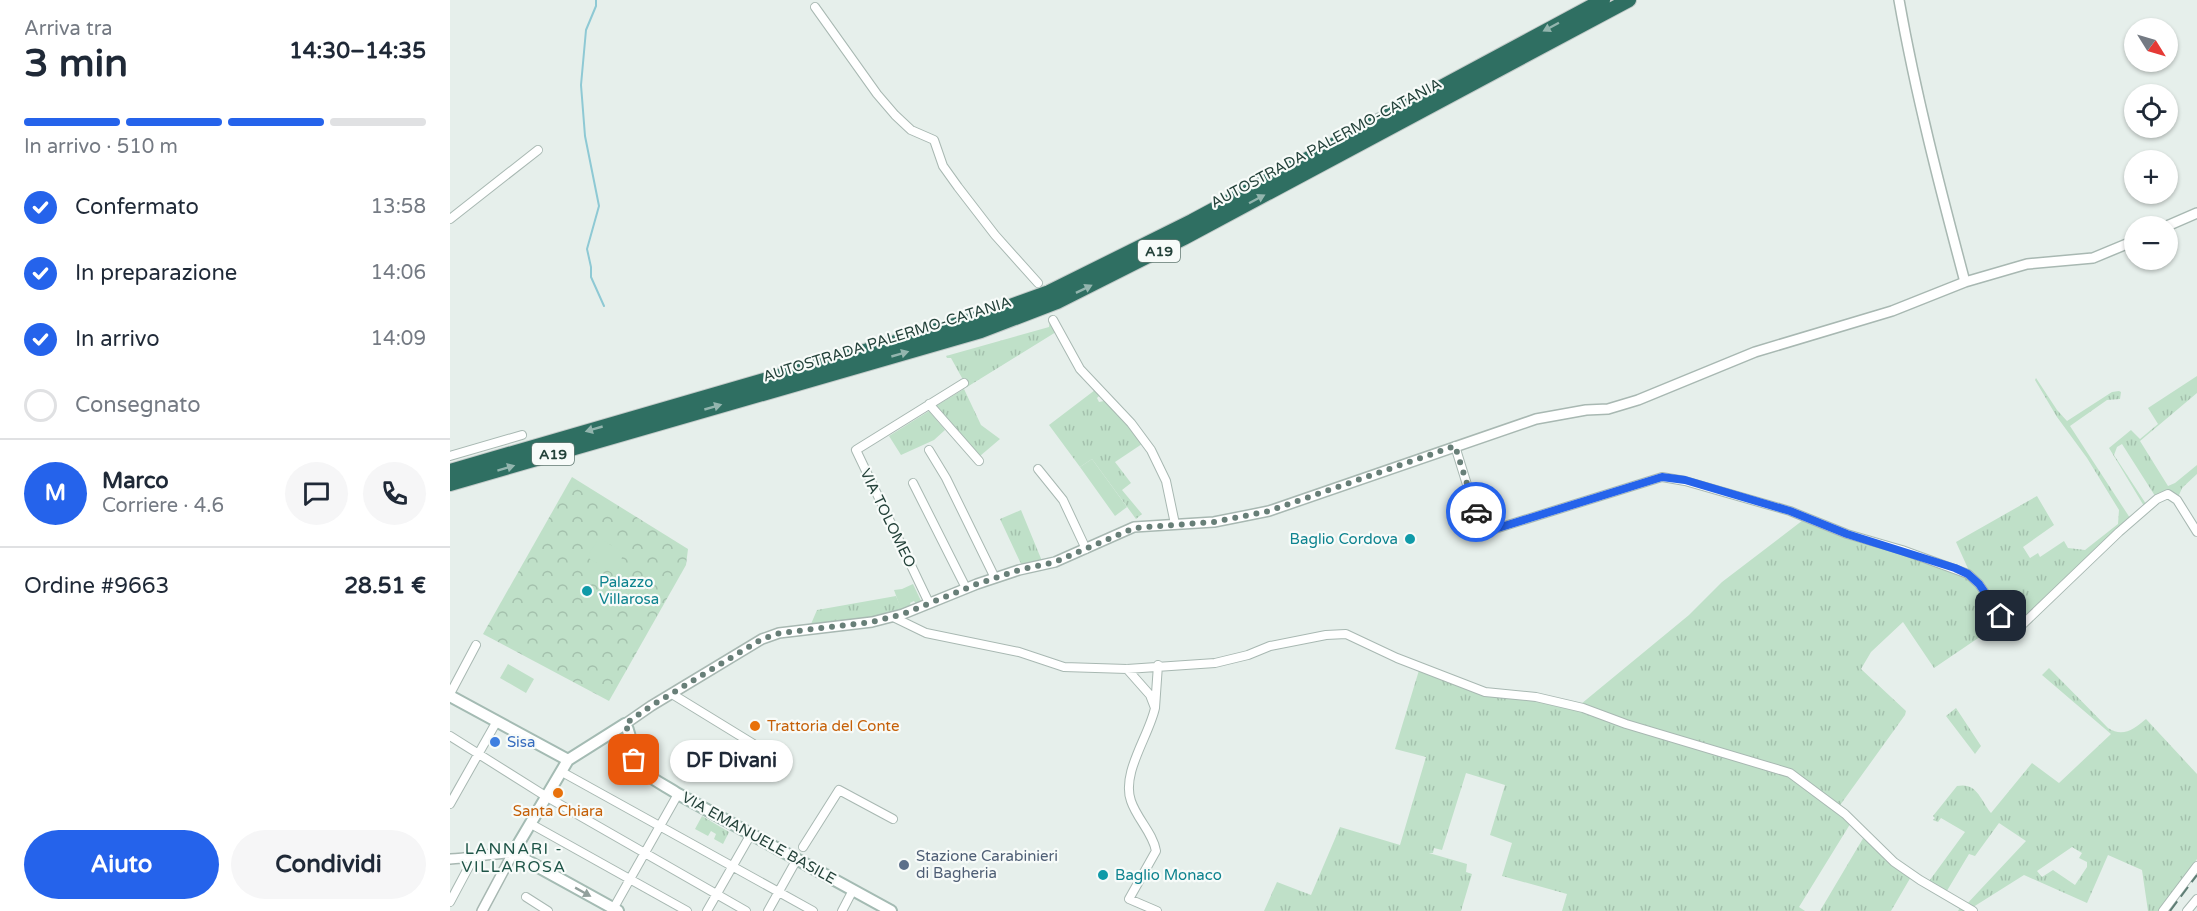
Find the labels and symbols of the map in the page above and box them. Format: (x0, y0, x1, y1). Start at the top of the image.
north arrow (2124, 18, 2178, 72)
one-way arrow (1543, 22, 1560, 32)
street label: AUTOSTRADA PALERMO-CATANIA (1207, 74, 1445, 212)
one-way arrow (1249, 194, 1266, 204)
road number: A19 (1138, 240, 1180, 262)
one-way arrow (1075, 284, 1092, 293)
street label: AUTOSTRADA PALERMO-CATANIA (761, 293, 1013, 385)
one-way arrow (891, 349, 909, 358)
one-way arrow (704, 402, 722, 411)
one-way arrow (585, 425, 603, 434)
road number: A19 (532, 443, 574, 465)
one-way arrow (497, 463, 515, 472)
street label: VIA TOLOMEO (856, 466, 920, 570)
courier (1446, 482, 1506, 542)
place label: Baglio Cordova (1290, 530, 1398, 548)
marker: Baglio Cordova (1403, 532, 1417, 546)
place label: Palazzo Villarosa (599, 573, 659, 608)
marker: Palazzo Villarosa (580, 584, 594, 598)
pin (1975, 590, 2026, 641)
place label: Trattoria del Conte (767, 717, 899, 735)
marker: Trattoria del Conte (748, 719, 762, 733)
place label: Sisa (507, 733, 535, 751)
pin (608, 734, 659, 785)
marker: Sisa (488, 735, 502, 749)
callout: DF Divani (670, 739, 793, 781)
marker: Santa Chiara (551, 786, 565, 800)
street label: VIA EMANUELE BASILE (679, 788, 839, 888)
place label: Santa Chiara (513, 802, 603, 820)
district label: LANNARI - VILLAROSA (461, 839, 567, 877)
place label: Stazione Carabinieri di Bagheria (916, 847, 1058, 882)
marker: Stazione Carabinieri di Bagheria (897, 858, 911, 872)
place label: Baglio Monaco (1115, 866, 1222, 884)
marker: Baglio Monaco (1096, 868, 1110, 882)
one-way arrow (575, 887, 592, 897)

